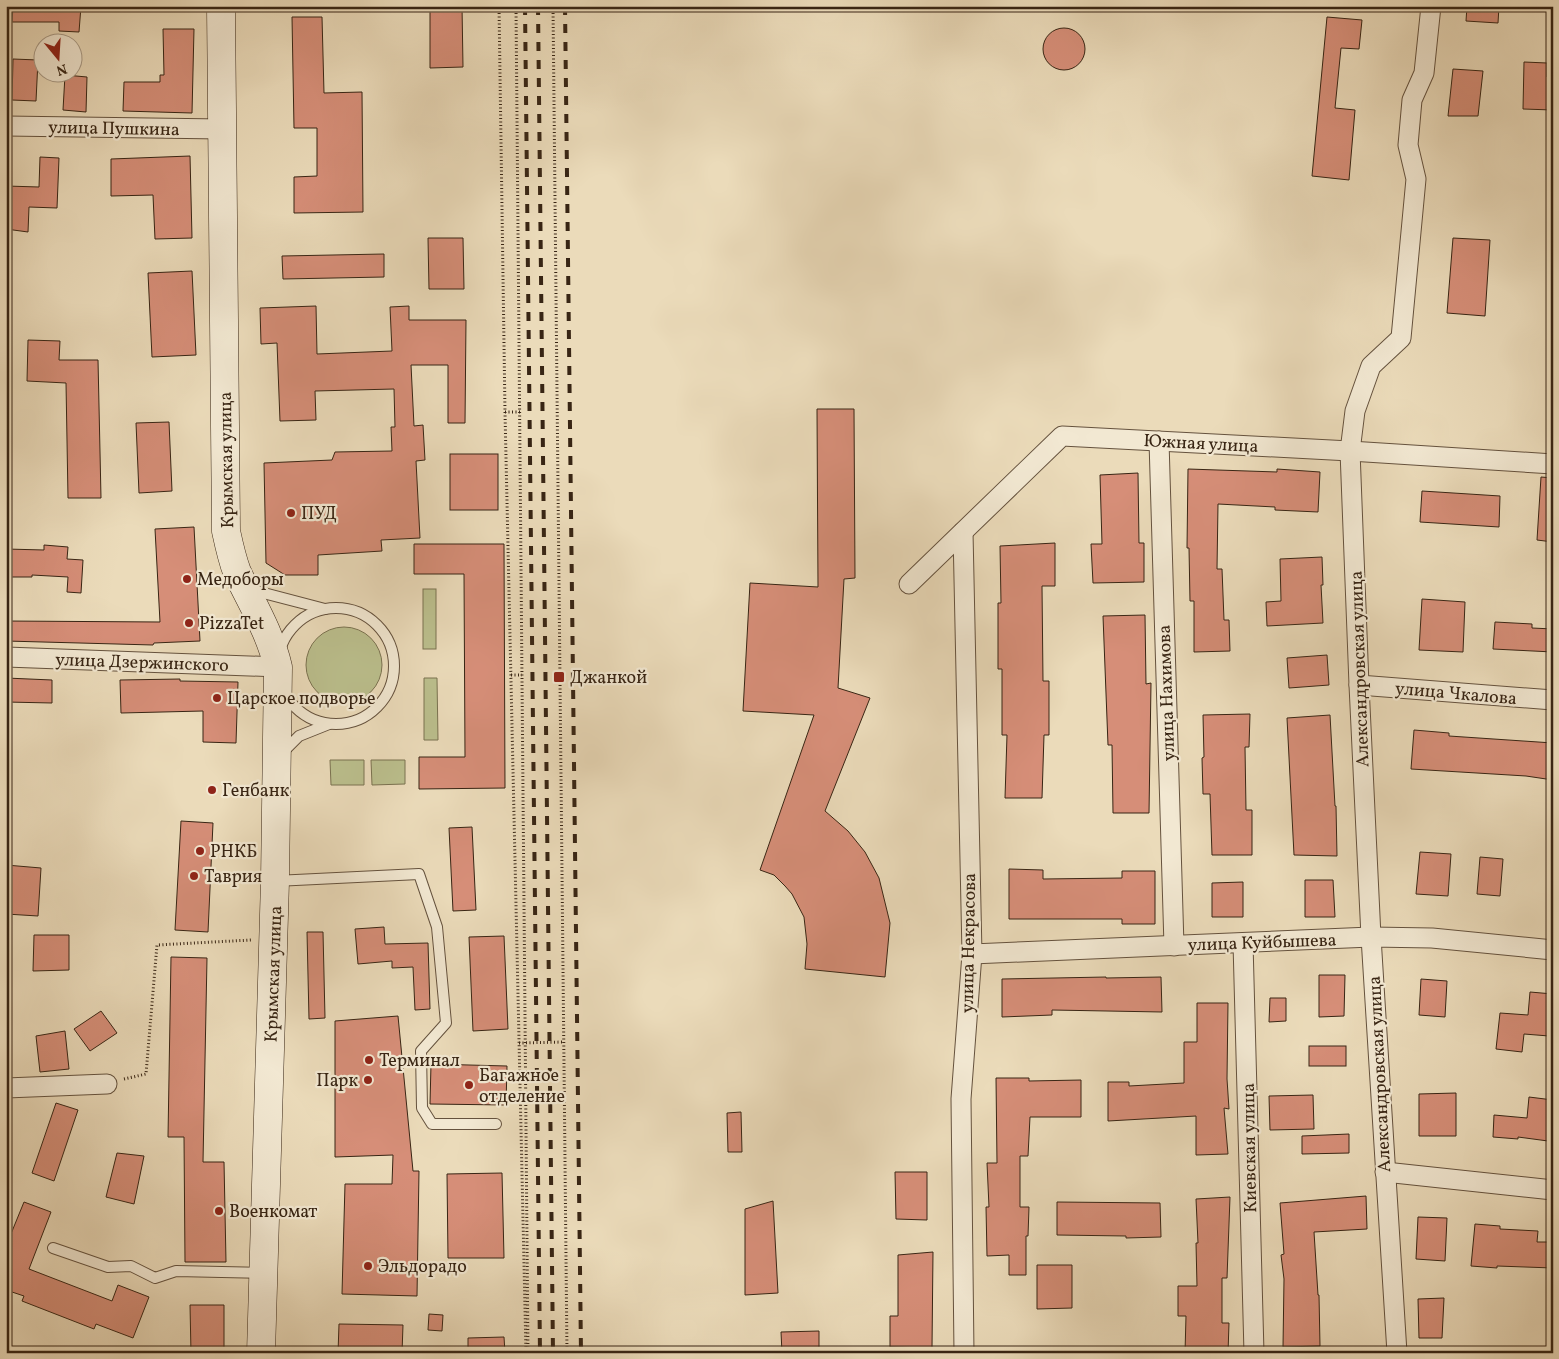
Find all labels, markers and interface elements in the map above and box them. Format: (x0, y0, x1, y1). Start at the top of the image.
north arrow (32, 32, 82, 82)
text: N (54, 58, 69, 80)
street label: улица Пушкина (48, 116, 180, 143)
street label: Крымская улица (214, 391, 241, 529)
street label: Южная улица (1143, 429, 1259, 460)
place label: ПУД (301, 502, 337, 527)
marker: ПУД (285, 507, 297, 519)
place label: Медоборы (197, 568, 284, 593)
street label: Александровская улица (1345, 570, 1376, 768)
marker: Медоборы (181, 573, 193, 585)
place label: PizzaTet (199, 612, 264, 637)
marker: PizzaTet (183, 617, 195, 629)
street label: улица Нахимова (1153, 624, 1182, 762)
street label: улица Дзержинского (55, 648, 229, 679)
place label: Джанкой (570, 666, 647, 691)
marker: Джанкой (552, 670, 566, 684)
street label: улица Чкалова (1394, 677, 1518, 712)
place label: Царское подворье (227, 687, 376, 712)
marker: Царское подворье (211, 692, 223, 704)
place label: Генбанк (222, 779, 290, 804)
marker: Генбанк (206, 784, 218, 796)
place label: РНКБ (210, 840, 257, 865)
marker: РНКБ (194, 845, 206, 857)
place label: Таврия (204, 865, 262, 890)
marker: Таврия (188, 870, 200, 882)
street label: улица Некрасова (956, 873, 983, 1013)
street label: Крымская улица (260, 905, 289, 1043)
street label: улица Куйбышева (1187, 928, 1337, 959)
street label: Александровская улица (1363, 975, 1398, 1173)
place label: Терминал (379, 1049, 460, 1074)
marker: Терминал (363, 1054, 375, 1066)
place label: Багажное отделение (479, 1064, 565, 1110)
place label: Парк (316, 1069, 358, 1094)
marker: Парк (362, 1074, 374, 1086)
marker: Багажное отделение (463, 1079, 475, 1091)
street label: Киевская улица (1237, 1083, 1264, 1213)
place label: Военкомат (229, 1200, 317, 1225)
marker: Военкомат (213, 1205, 225, 1217)
place label: Эльдорадо (378, 1255, 467, 1280)
marker: Эльдорадо (362, 1260, 374, 1272)

